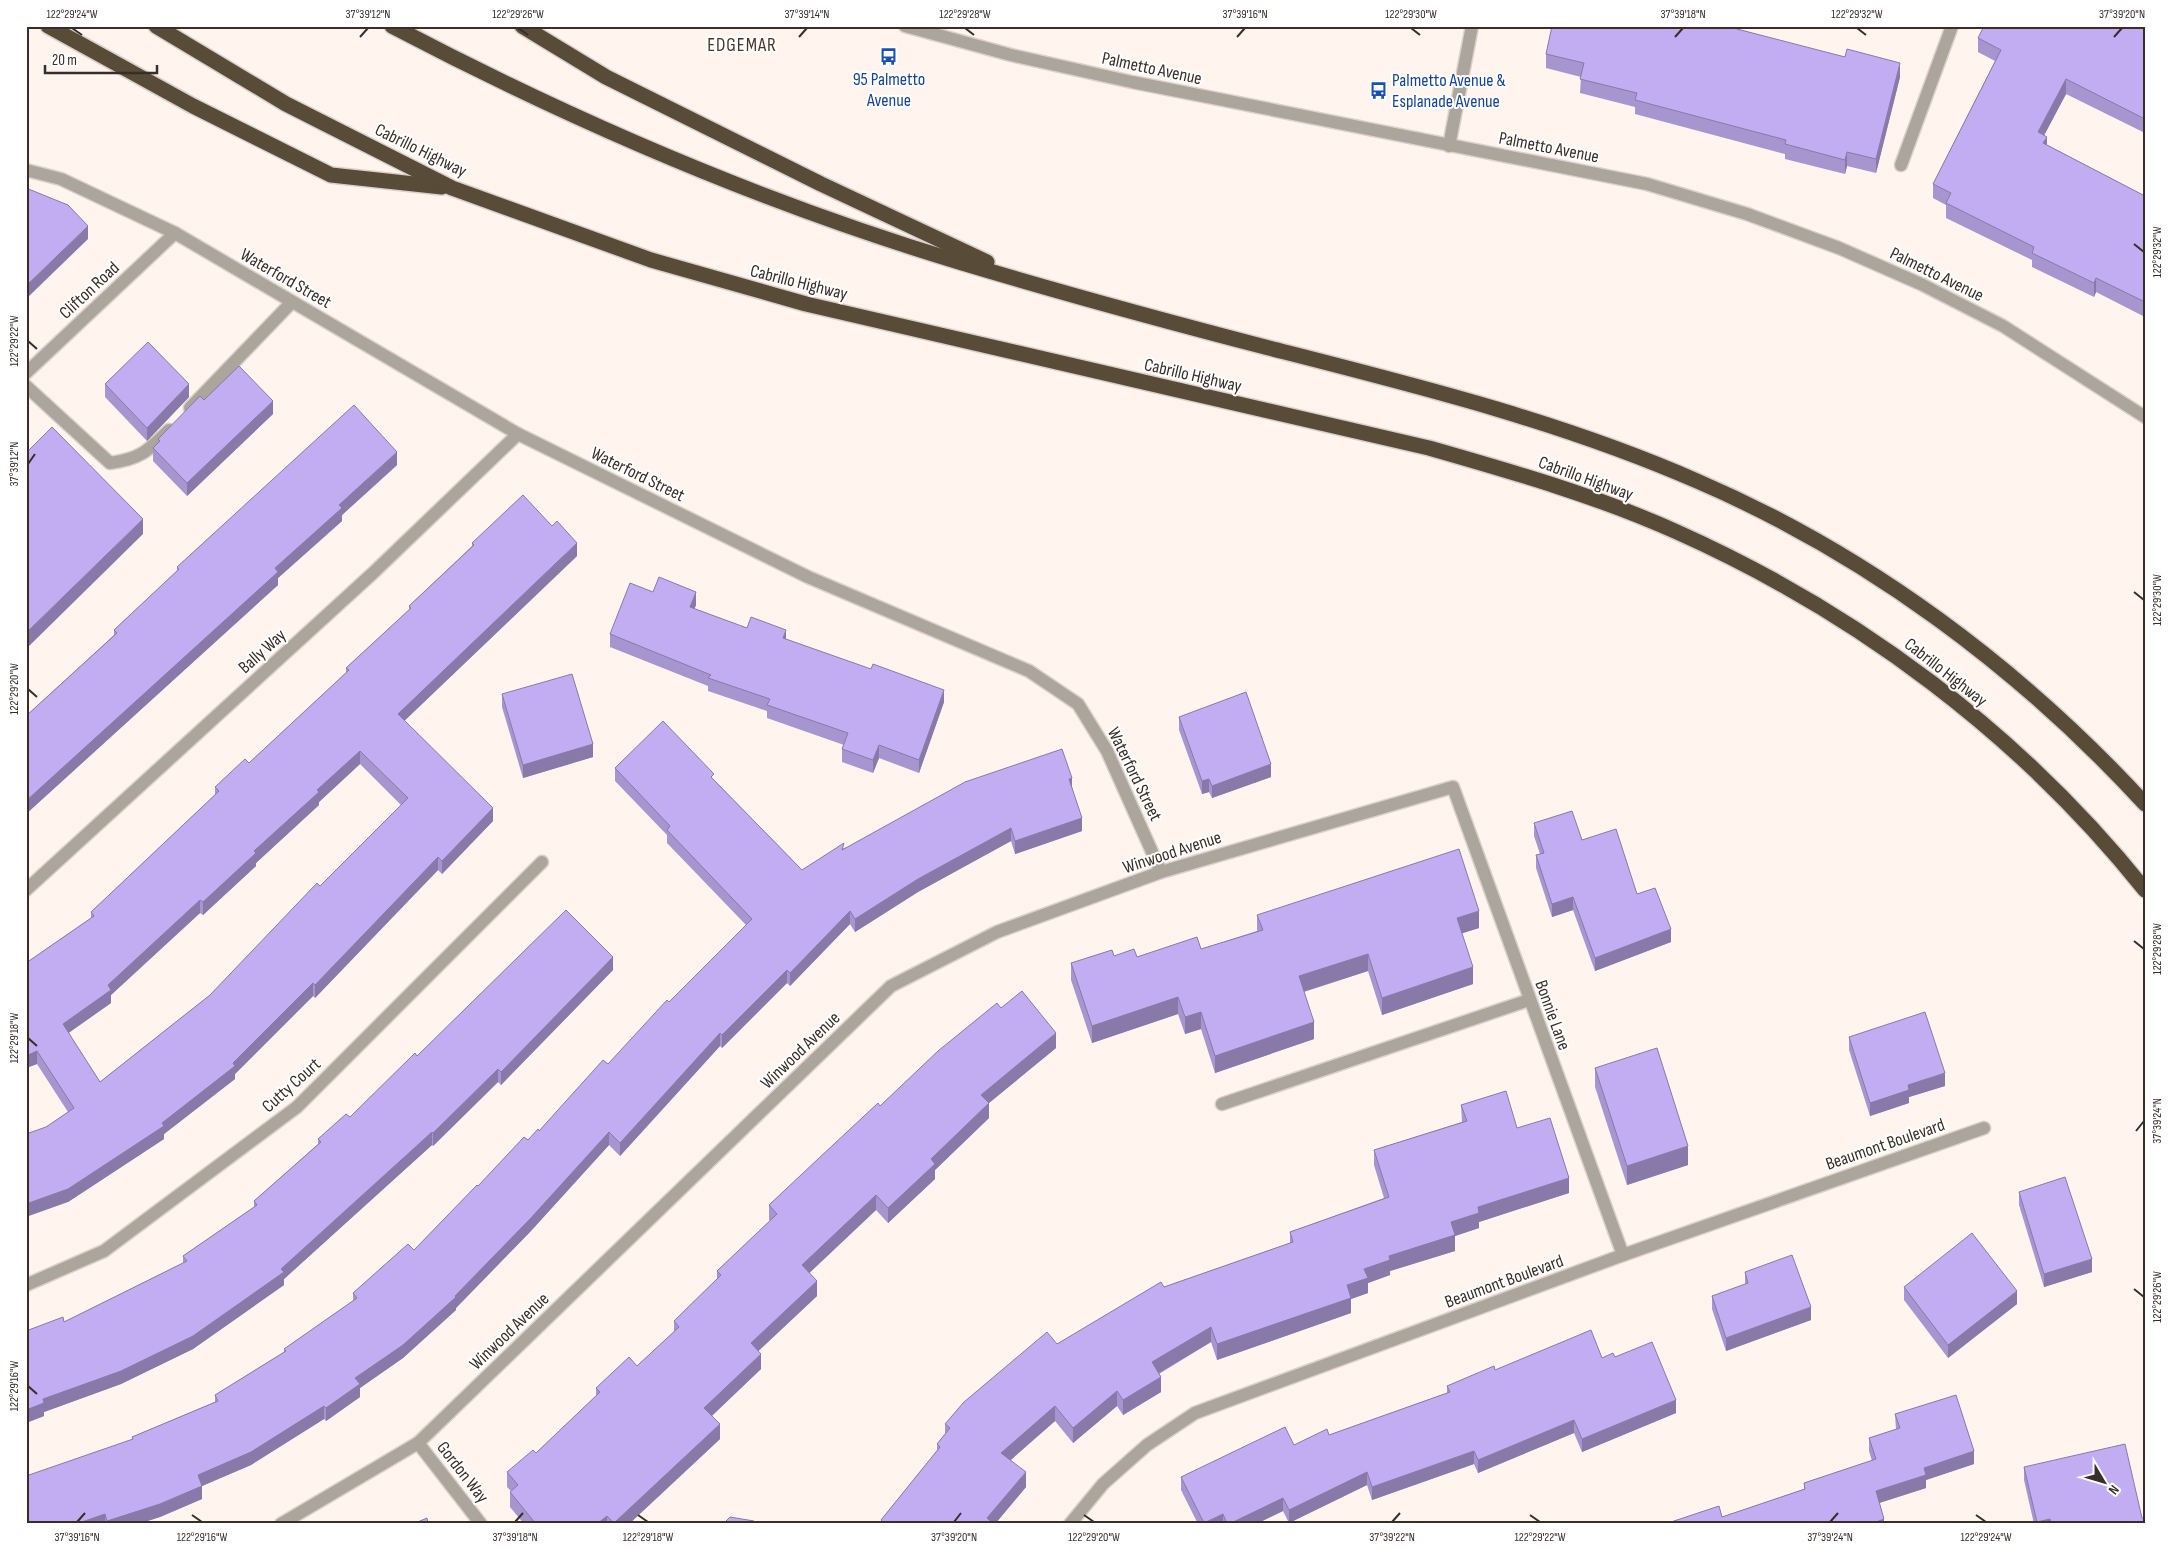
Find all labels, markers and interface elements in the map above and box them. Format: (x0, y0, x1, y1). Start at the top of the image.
text: 122°29'24"W (46, 7, 98, 22)
text: 37°39'12"N (346, 7, 390, 22)
text: 122°29'26"W (492, 7, 544, 22)
text: 37°39'14"N (785, 7, 829, 22)
text: 122°29'28"W (939, 7, 991, 22)
text: 37°39'16"N (1222, 7, 1268, 22)
text: 122°29'30"W (1385, 7, 1437, 22)
text: 37°39'18"N (1660, 7, 1706, 22)
text: 122°29'32"W (1831, 7, 1883, 22)
text: 37°39'20"N (2099, 7, 2145, 22)
district label: EDGEMAR (707, 34, 777, 57)
scale bar (45, 42, 158, 74)
bus stop icon: 95 Palmetto Avenue (879, 46, 899, 66)
street label: Palmetto Avenue (1100, 48, 1204, 89)
text: 20 m (52, 51, 77, 70)
place label: 95 Palmetto Avenue (853, 69, 925, 111)
place label: Palmetto Avenue & Esplanade Avenue (1392, 70, 1506, 112)
bus stop icon: Palmetto Avenue & Esplanade Avenue (1368, 80, 1388, 100)
street label: Cabrillo Highway (372, 119, 470, 182)
street label: Palmetto Avenue (1497, 127, 1601, 167)
text: 122°29'32"W (2150, 226, 2165, 278)
street label: Palmetto Avenue (1887, 243, 1987, 306)
street label: Waterford Street (236, 244, 335, 313)
street label: Clifton Road (55, 257, 124, 323)
street label: Cabrillo Highway (748, 260, 850, 305)
text: 122°29'22"W (7, 315, 22, 367)
street label: Cabrillo Highway (1142, 354, 1244, 397)
text: 37°39'12"N (7, 442, 22, 486)
street label: Waterford Street (587, 443, 689, 506)
street label: Cabrillo Highway (1536, 452, 1636, 505)
text: 122°29'30"W (2150, 574, 2165, 626)
street label: Bally Way (234, 625, 290, 678)
street label: Cabrillo Highway (1900, 634, 1991, 711)
text: 122°29'20"W (7, 663, 22, 715)
street label: Waterford Street (1103, 724, 1166, 825)
street label: Winwood Avenue (1120, 827, 1224, 878)
text: 122°29'28"W (2150, 923, 2165, 975)
street label: Bonnie Lane (1530, 977, 1575, 1053)
street label: Winwood Avenue (756, 1007, 844, 1093)
text: 122°29'18"W (7, 1012, 22, 1063)
street label: Cutty Court (258, 1053, 325, 1117)
text: 37°39'24"N (2150, 1098, 2165, 1144)
street label: Beaumont Boulevard (1823, 1114, 1947, 1175)
street label: Beaumont Boulevard (1442, 1250, 1566, 1313)
text: 122°29'26"W (2150, 1271, 2165, 1323)
street label: Winwood Avenue (465, 1288, 553, 1374)
text: 122°29'16"W (7, 1360, 22, 1411)
street label: Gordon Way (432, 1438, 493, 1507)
north arrow (2078, 1458, 2128, 1508)
text: N (2105, 1482, 2123, 1498)
text: 37°39'16"N (54, 1530, 100, 1545)
text: 122°29'16"W (177, 1530, 228, 1545)
text: 37°39'18"N (492, 1530, 538, 1545)
text: 122°29'18"W (623, 1530, 674, 1545)
text: 37°39'20"N (931, 1530, 977, 1545)
text: 122°29'20"W (1068, 1530, 1120, 1545)
text: 37°39'22"N (1369, 1530, 1415, 1545)
text: 122°29'22"W (1514, 1530, 1566, 1545)
text: 37°39'24"N (1807, 1530, 1853, 1545)
text: 122°29'24"W (1960, 1530, 2012, 1545)

